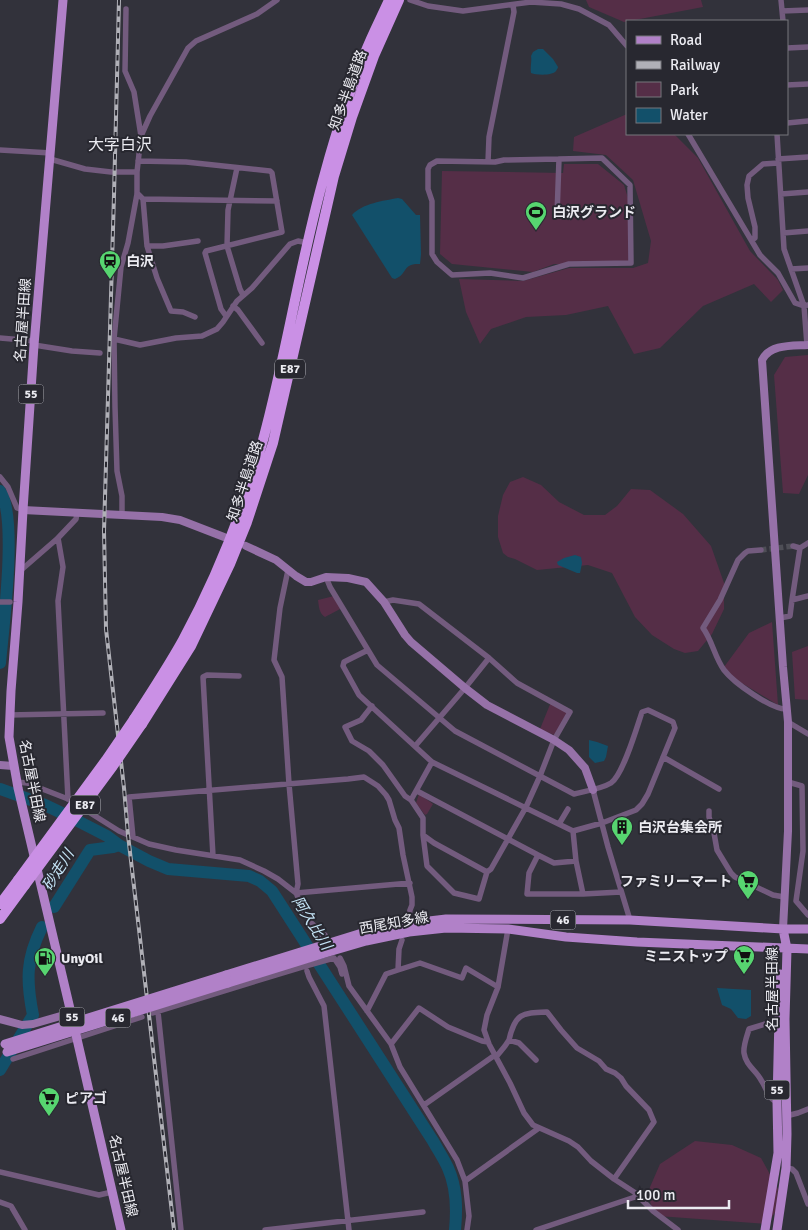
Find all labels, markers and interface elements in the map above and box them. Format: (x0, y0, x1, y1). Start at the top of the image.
legend (626, 20, 788, 135)
text: Road (670, 31, 702, 49)
street label: 知多半島道路 (326, 48, 370, 132)
text: Railway (670, 56, 720, 74)
text: Park (670, 81, 699, 99)
text: Water (670, 106, 708, 124)
district label: 大字白沢 (88, 135, 152, 155)
sports icon: 白沢グランド (524, 200, 548, 231)
place label: 白沢グランド (552, 204, 636, 221)
station icon: 白沢 (98, 249, 122, 280)
place label: 白沢 (126, 253, 154, 270)
street label: 名古屋半田線 (12, 278, 34, 362)
road number: E87 (275, 359, 305, 378)
road number: 55 (18, 384, 44, 404)
street label: 知多半島道路 (224, 438, 266, 524)
street label: 名古屋半田線 (16, 738, 48, 824)
road number: E87 (70, 796, 100, 814)
building icon: 白沢台集会所 (610, 815, 634, 846)
place label: 白沢台集会所 (638, 819, 722, 836)
water label: 砂走川 (38, 844, 79, 894)
supermarket icon: ファミリーマート (736, 869, 760, 900)
place label: ファミリーマート (620, 873, 732, 890)
water label: 阿久比川 (288, 893, 337, 955)
street label: 西尾知多線 (358, 909, 430, 937)
road number: 46 (550, 910, 576, 930)
supermarket icon: ミニストップ (732, 944, 756, 975)
fuel station icon: UnyOil (33, 946, 57, 977)
street label: 名古屋半田線 (764, 947, 781, 1031)
place label: ミニストップ (644, 948, 728, 965)
place label: UnyOil (61, 950, 104, 967)
road number: 55 (60, 1008, 84, 1026)
road number: 46 (106, 1008, 130, 1028)
road number: 55 (764, 1080, 790, 1100)
supermarket icon: ピアゴ (37, 1086, 61, 1117)
place label: ピアゴ (65, 1090, 107, 1107)
street label: 名古屋半田線 (105, 1133, 141, 1219)
scale bar (628, 1178, 729, 1210)
text: 100 m (636, 1186, 676, 1204)

